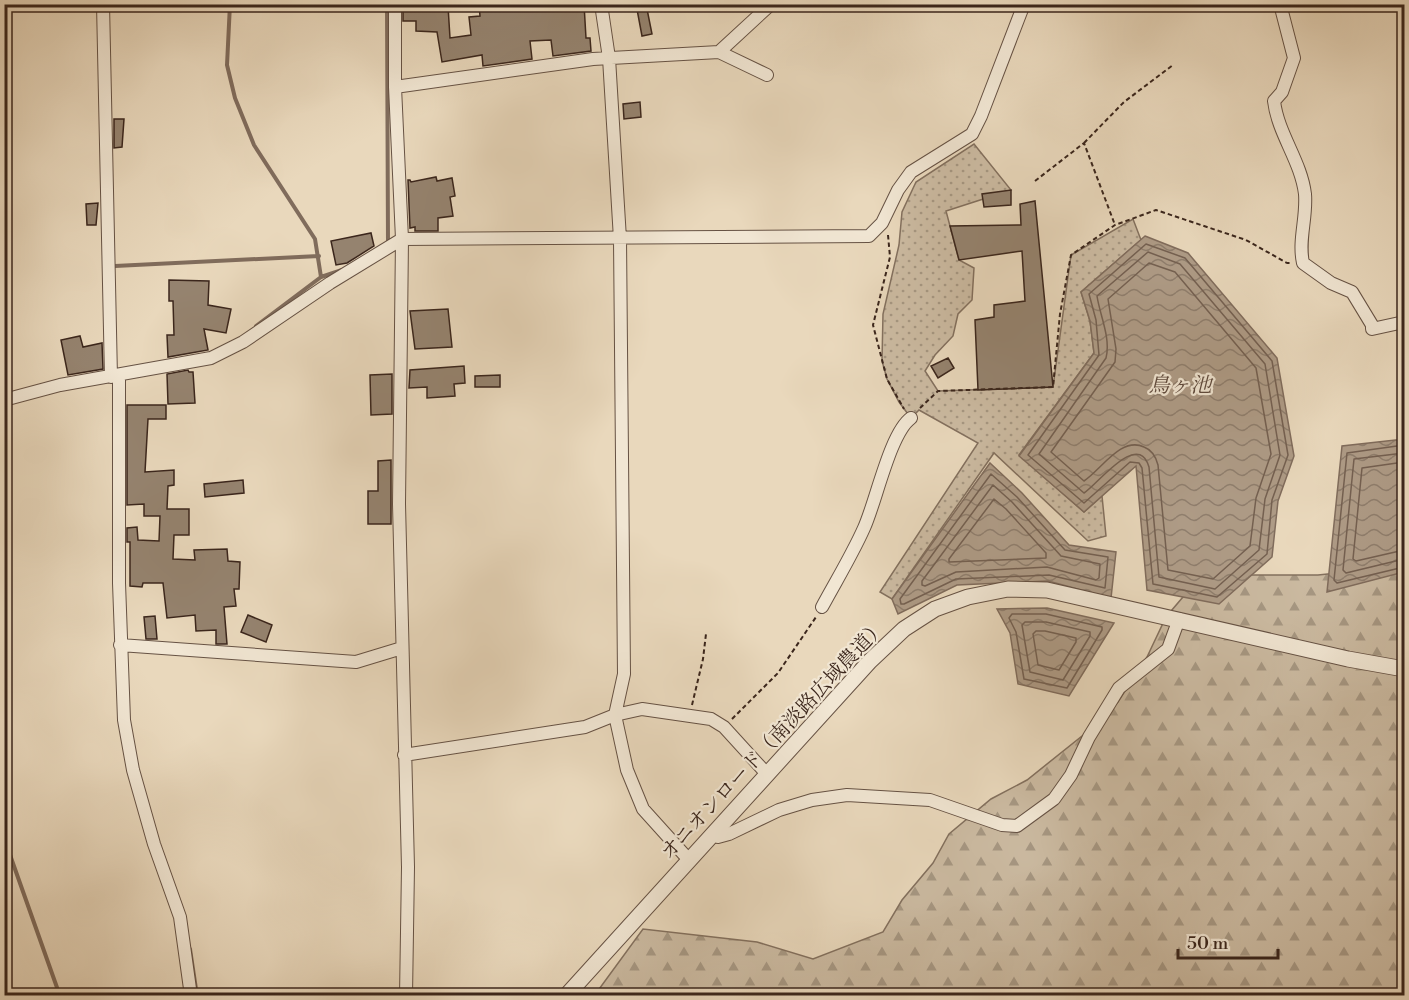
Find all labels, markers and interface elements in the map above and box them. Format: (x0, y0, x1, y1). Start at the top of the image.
water label: 鳥ヶ池 (1149, 373, 1213, 399)
street label: オニオンロード（南淡路広域農道） (656, 615, 892, 865)
scale bar (1178, 922, 1278, 960)
text: 50 m (1187, 932, 1229, 955)

